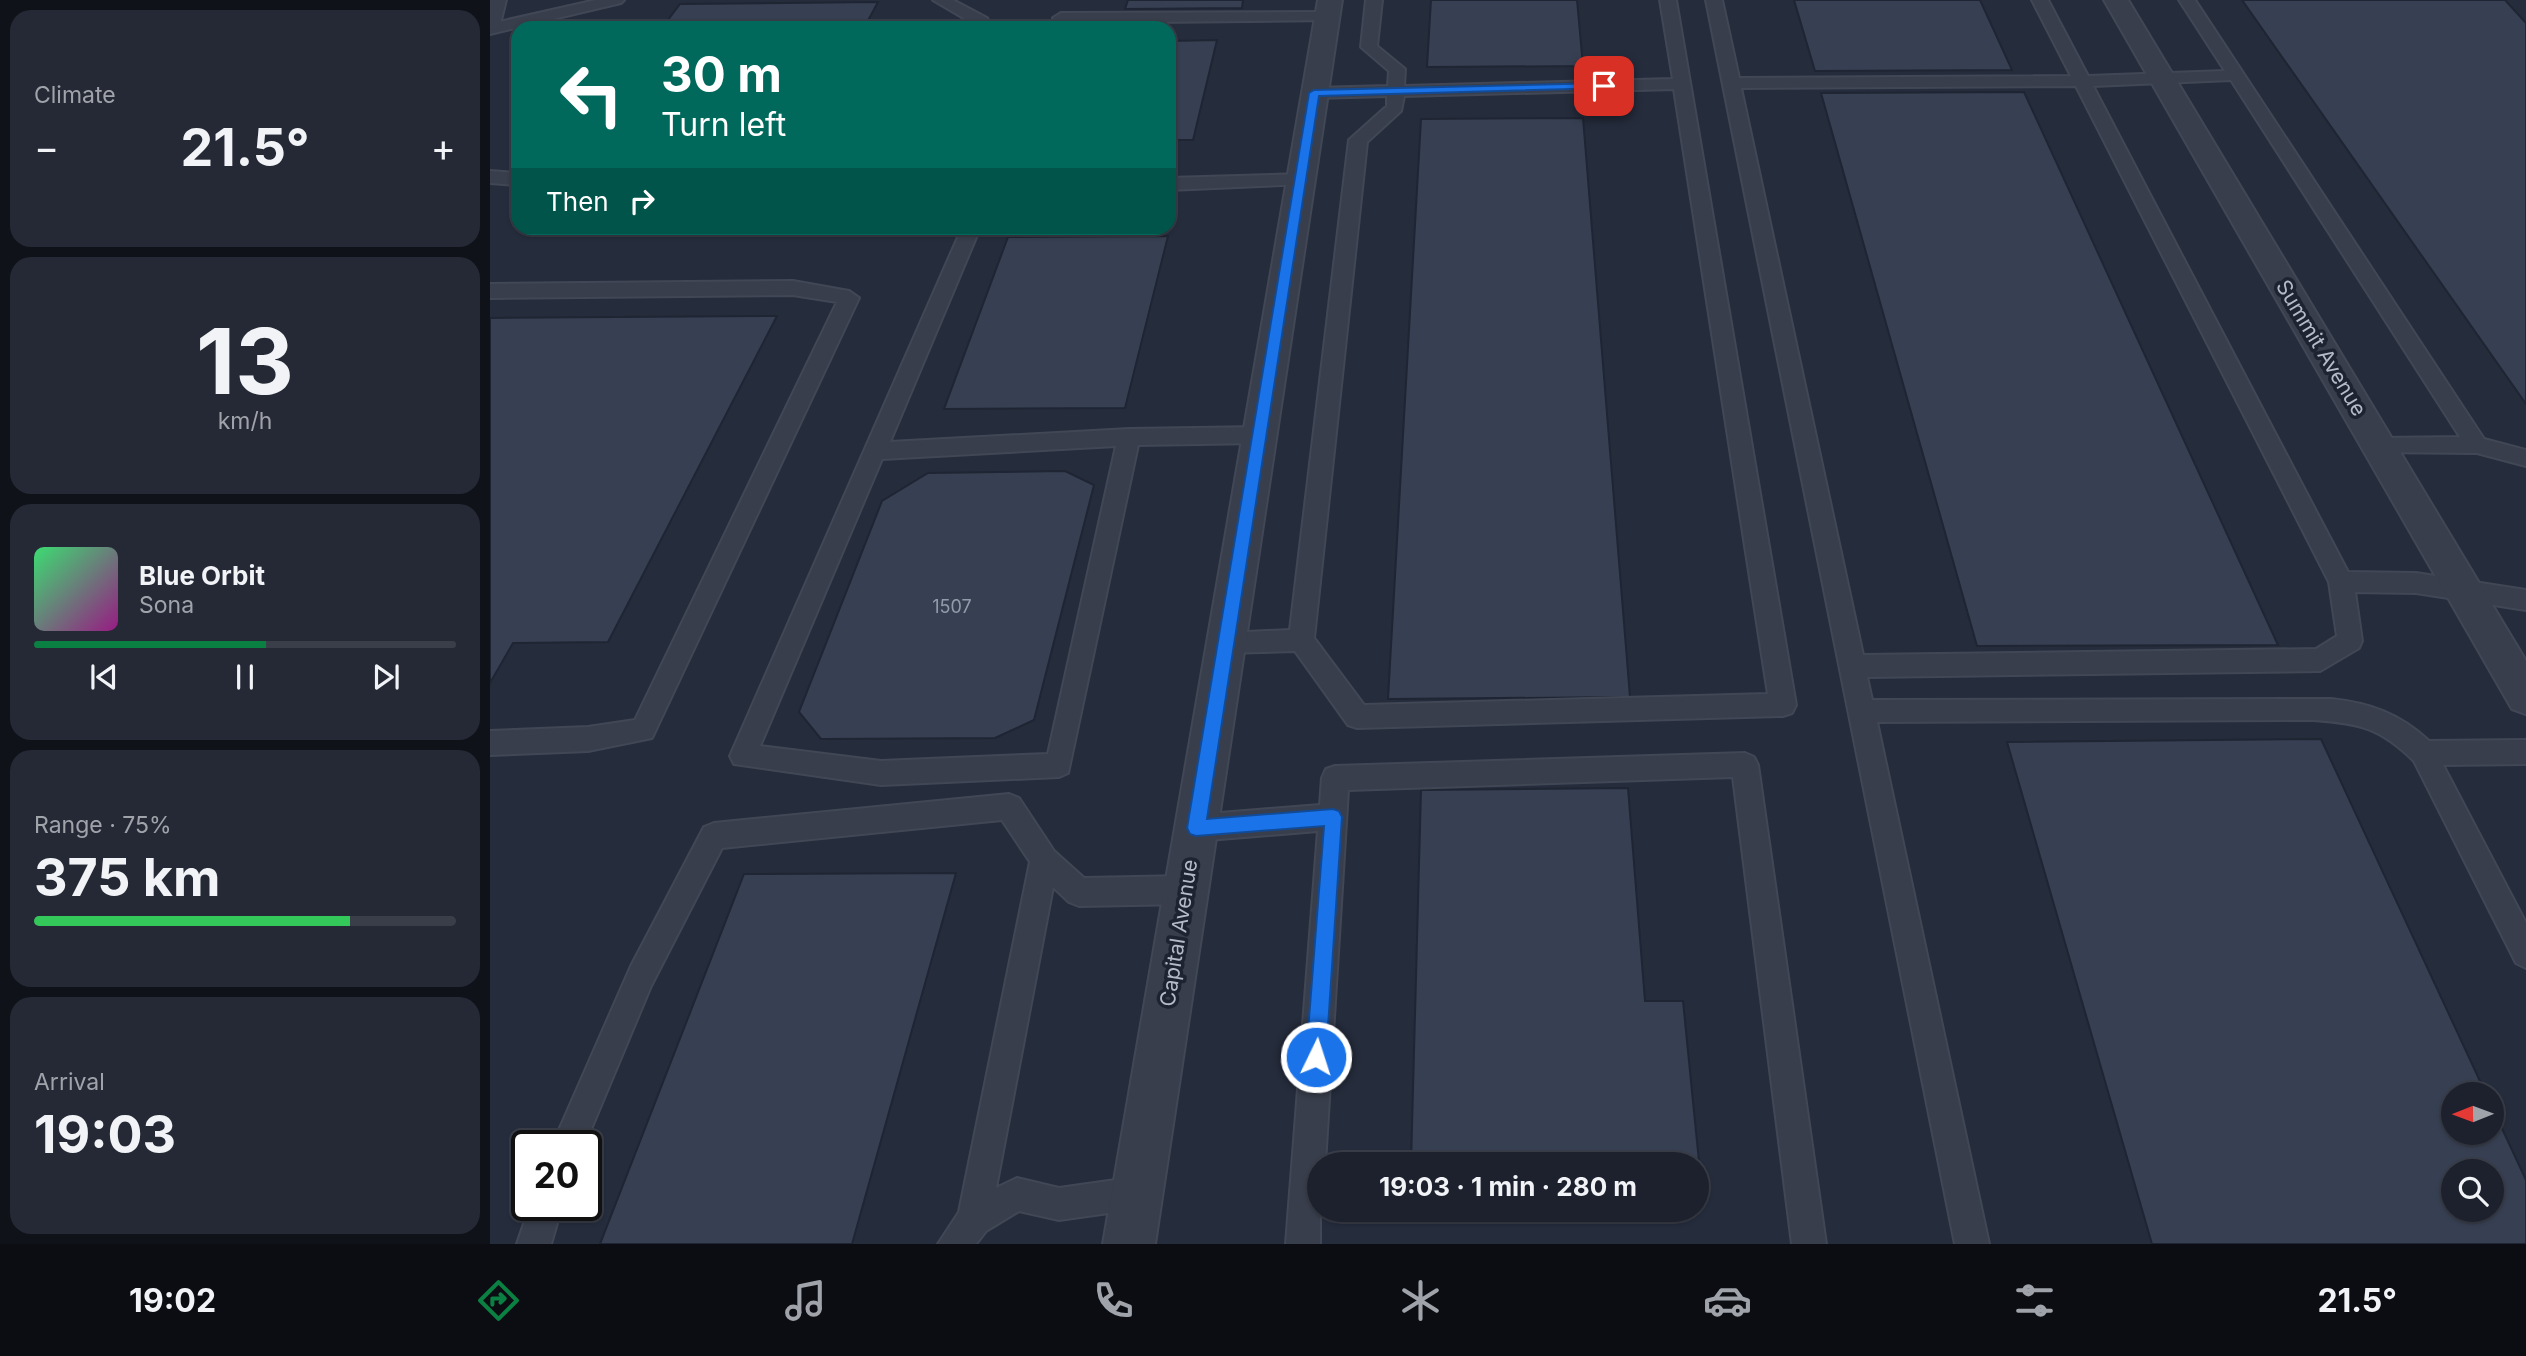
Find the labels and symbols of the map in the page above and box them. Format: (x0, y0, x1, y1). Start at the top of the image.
pin (1574, 56, 1634, 116)
street label: Summit Avenue (2271, 275, 2372, 420)
house number: 1507 (932, 596, 972, 617)
street label: Capital Avenue (1155, 858, 1202, 1008)
position arrow (1279, 1020, 1353, 1094)
north arrow (2441, 1082, 2504, 1144)
speed limit sign: 20 (511, 1130, 602, 1221)

